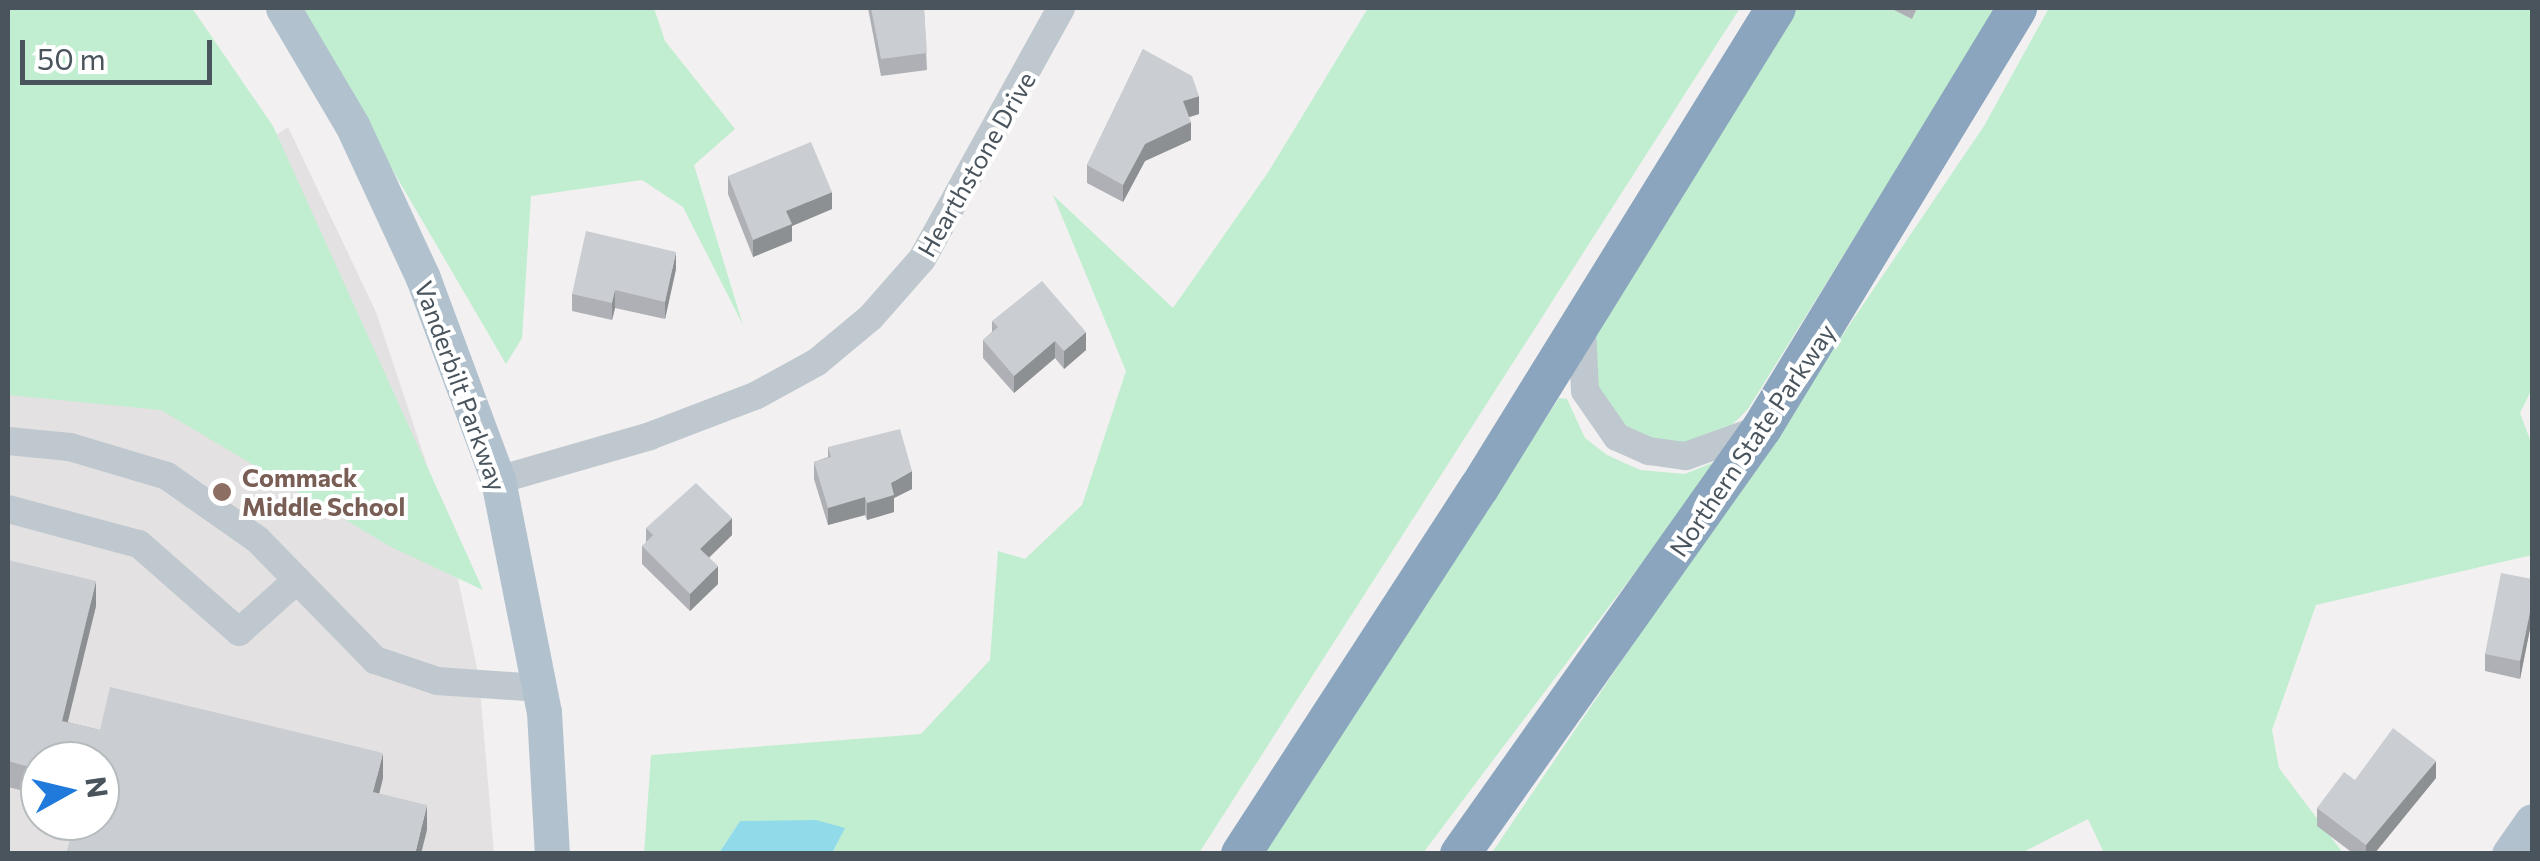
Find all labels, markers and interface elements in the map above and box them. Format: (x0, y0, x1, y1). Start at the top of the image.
scale bar (25, 20, 218, 82)
text: 50 m (37, 39, 106, 76)
street label: Hearthstone Drive (911, 66, 1041, 262)
street label: Vanderbilt Parkway (409, 277, 513, 495)
street label: Northern State Parkway (1663, 318, 1841, 562)
place label: Commack Middle School (242, 463, 405, 522)
marker: Commack Middle School (211, 481, 233, 503)
north arrow (20, 741, 120, 841)
text: N (79, 774, 116, 800)

